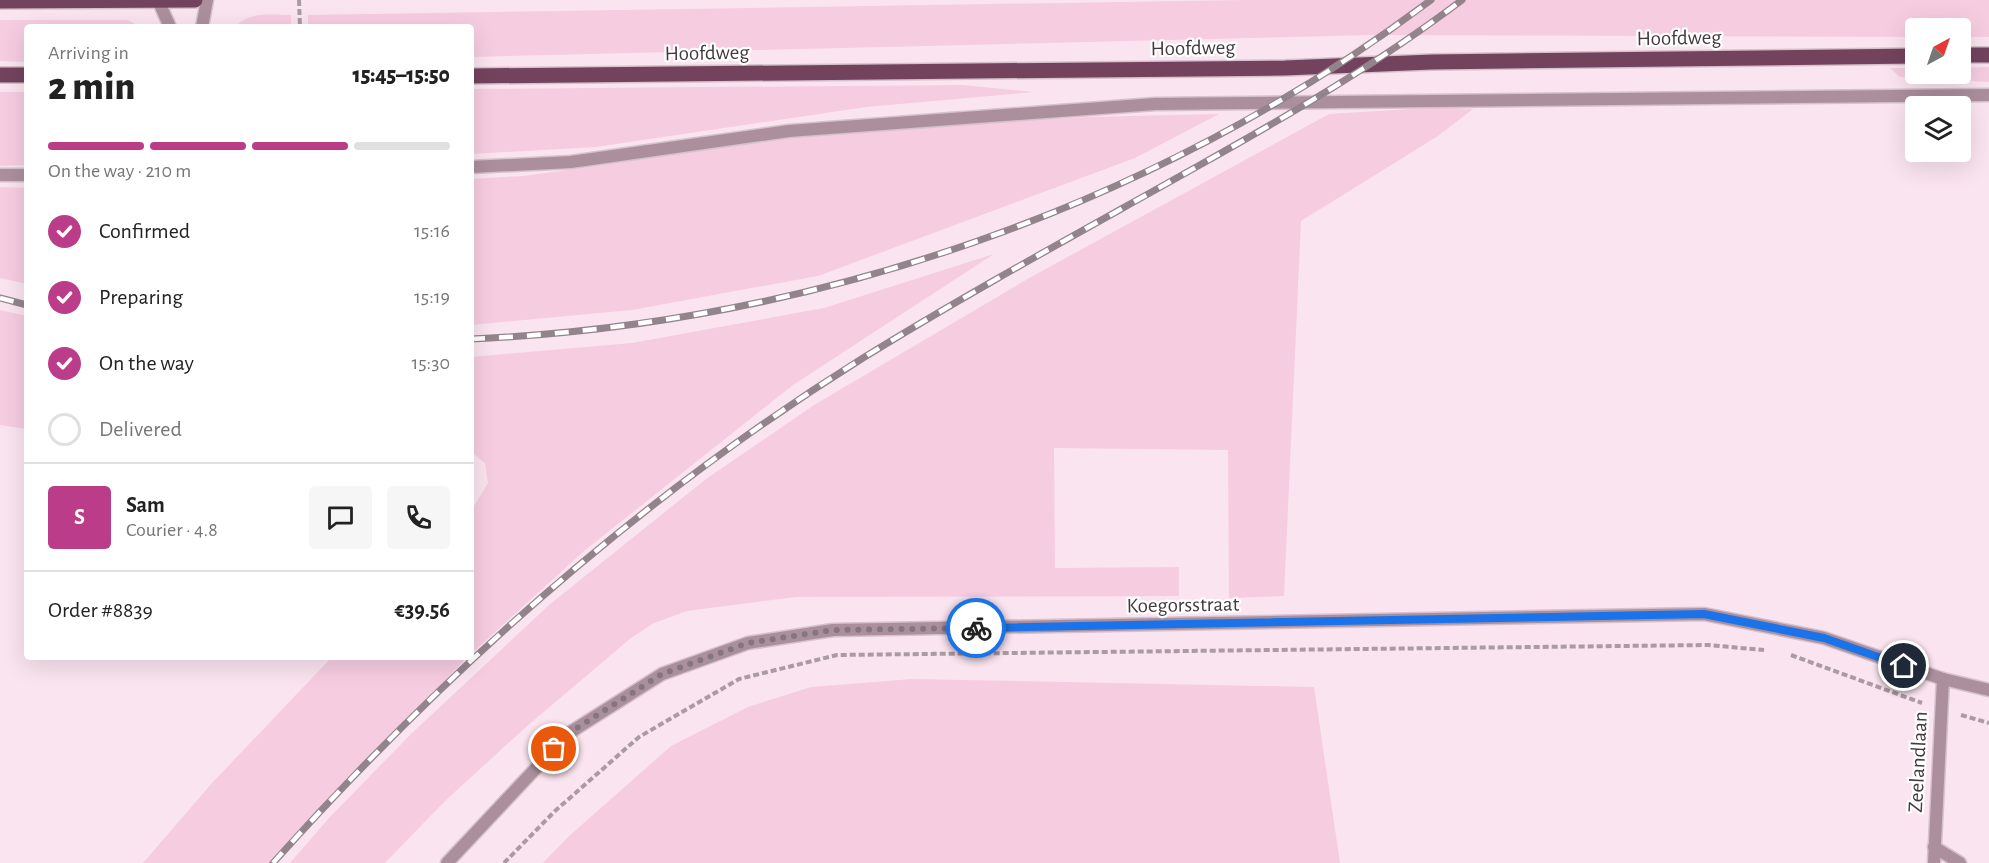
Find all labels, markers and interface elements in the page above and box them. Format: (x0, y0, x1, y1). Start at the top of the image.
north arrow (1905, 18, 1971, 84)
map controls (1905, 18, 1971, 162)
street label: Hoofdweg (1637, 27, 1722, 49)
street label: Hoofdweg (1151, 37, 1236, 59)
street label: Hoofdweg (665, 42, 750, 64)
text: Arriving in (48, 43, 129, 63)
text: 15:45–15:50 (353, 64, 450, 86)
text: 2 min (48, 68, 135, 107)
button: layers (1905, 96, 1971, 162)
text: On the way · 210 m (48, 161, 191, 181)
icon: check (48, 215, 81, 248)
text: Confirmed (99, 220, 190, 242)
text: 15:16 (414, 221, 450, 241)
icon: check (48, 281, 81, 314)
text: Preparing (99, 286, 183, 308)
text: 15:19 (414, 287, 450, 307)
icon: check (48, 347, 81, 380)
text: On the way (99, 352, 194, 374)
text: 15:30 (411, 353, 450, 373)
text: Delivered (99, 418, 182, 440)
button: chat (309, 486, 372, 549)
button: phone (387, 486, 450, 549)
text: Sam (126, 494, 165, 516)
text: S (74, 506, 85, 528)
text: Courier · 4.8 (126, 520, 218, 540)
street label: Koegorsstraat (1126, 594, 1240, 616)
courier (946, 598, 1006, 658)
text: Order #8839 (48, 599, 153, 621)
text: €39.56 (394, 599, 450, 621)
icon: bike (960, 612, 993, 645)
pin (1878, 640, 1929, 691)
icon: home (1887, 649, 1920, 682)
street label: Zeelandlaan (1905, 711, 1931, 813)
pin (528, 723, 579, 774)
icon: bag (537, 732, 570, 765)

